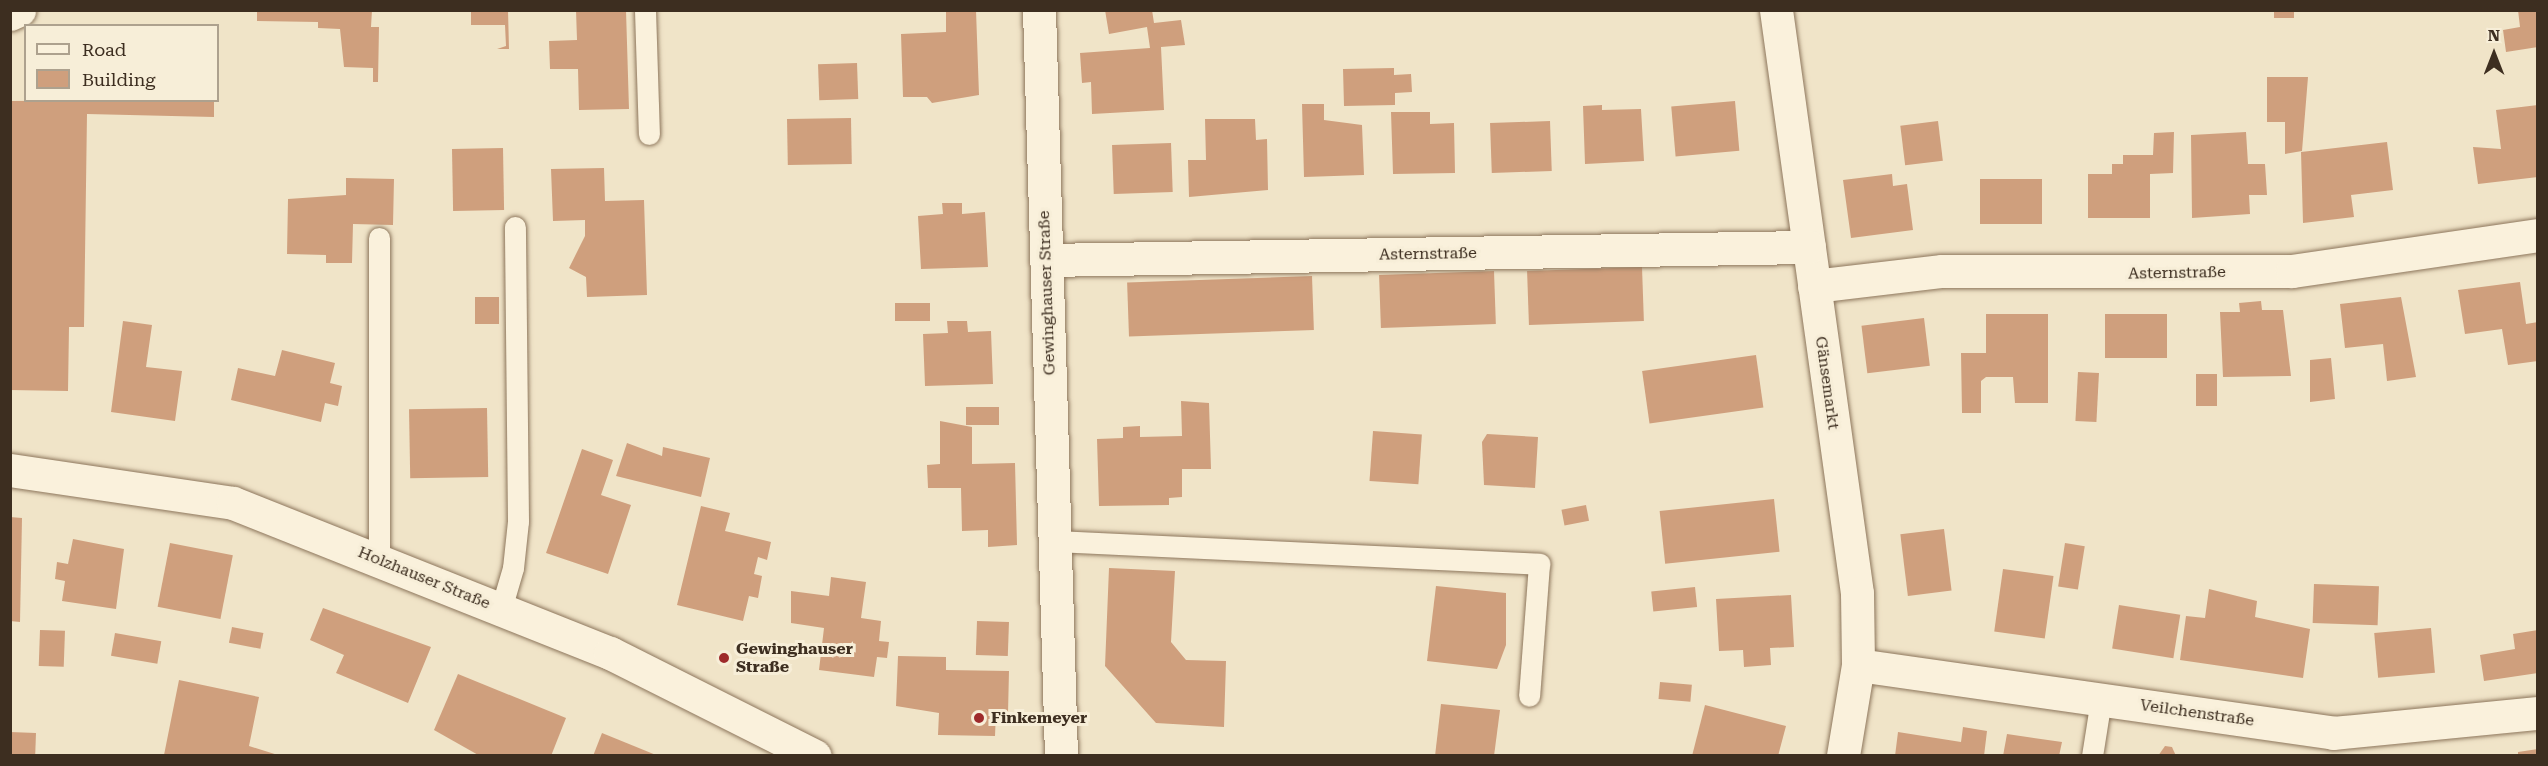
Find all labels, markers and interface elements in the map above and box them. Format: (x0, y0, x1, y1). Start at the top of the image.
legend (24, 24, 219, 102)
north arrow (2464, 24, 2524, 84)
text: N (2488, 26, 2500, 45)
text: Road (82, 39, 126, 60)
text: Building (82, 69, 156, 90)
street label: Gewinghauser Straße (1035, 210, 1059, 376)
street label: Asternstraße (1379, 244, 1477, 264)
street label: Asternstraße (2128, 263, 2226, 283)
street label: Gänsemarkt (1811, 335, 1843, 431)
street label: Holzhauser Straße (355, 543, 493, 613)
place label: Gewinghauser Straße (736, 639, 853, 677)
marker: Gewinghauser Straße (717, 651, 731, 665)
street label: Veilchenstraße (2139, 695, 2255, 731)
place label: Finkemeyer (991, 708, 1087, 728)
marker: Finkemeyer (972, 711, 986, 725)

